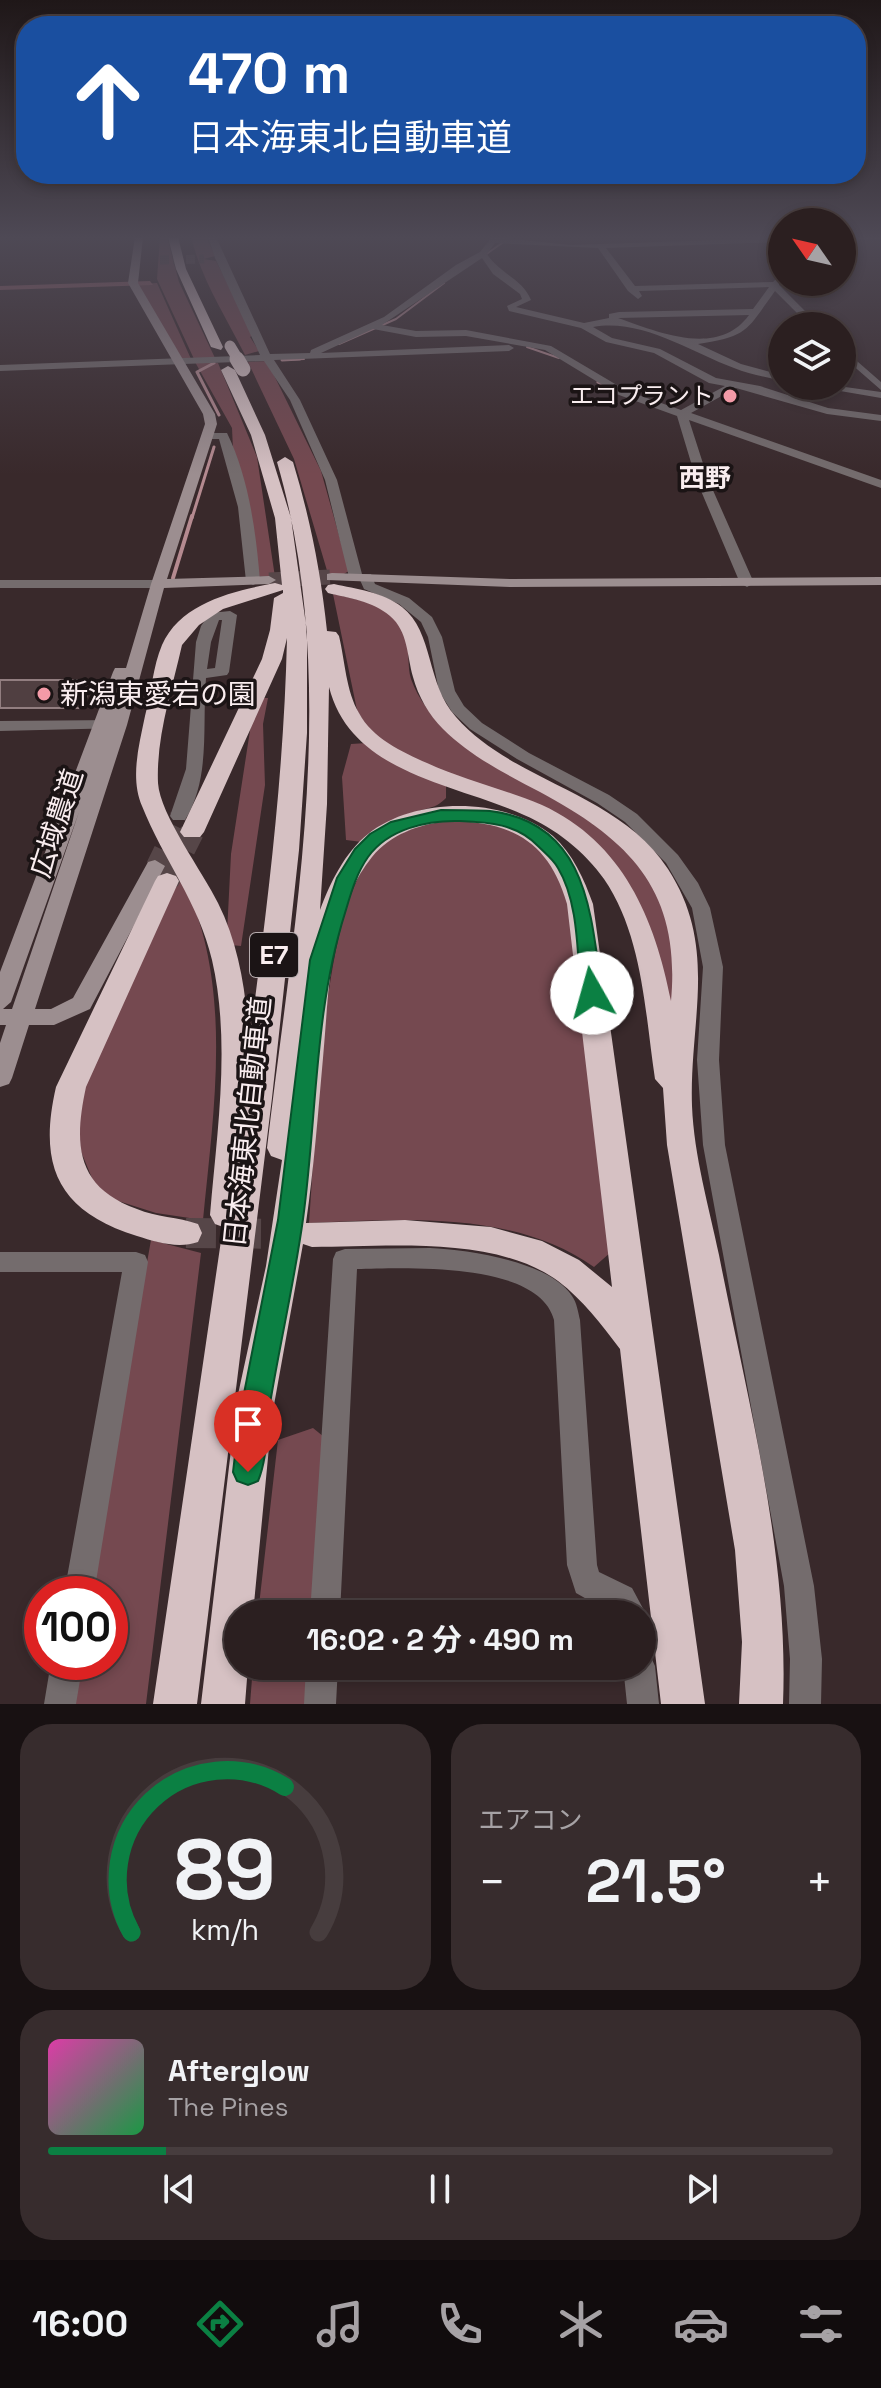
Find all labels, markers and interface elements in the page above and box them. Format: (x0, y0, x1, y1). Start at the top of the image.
text: 470 m (188, 38, 350, 109)
icon: ahead (56, 48, 160, 152)
text: 日本海東北自動車道 (188, 115, 512, 161)
north arrow (768, 208, 856, 296)
map controls (768, 208, 856, 400)
button: layers (768, 312, 856, 400)
place label: エコプラント (570, 380, 714, 411)
marker: エコプラント (721, 387, 739, 405)
district label: 西野 (679, 461, 731, 495)
place label: 新潟東愛宕の園 (60, 676, 256, 712)
marker: 新潟東愛宕の園 (35, 685, 53, 703)
street label: 広域農道 (22, 764, 90, 882)
road number: E7 (250, 933, 298, 977)
position arrow (550, 951, 634, 1035)
street label: 日本海東北自動車道 (216, 995, 278, 1249)
pin (214, 1390, 282, 1472)
icon: arrive (226, 1402, 270, 1446)
speed limit sign: 100 (24, 1576, 128, 1680)
text: 16:02 · 2 分 · 490 m (306, 1620, 574, 1659)
text: エアコン (479, 1803, 583, 1837)
text: 89 (175, 1817, 276, 1923)
text: 21.5° (586, 1843, 726, 1920)
text: − (479, 1854, 506, 1910)
text: + (806, 1854, 833, 1910)
text: km/h (191, 1912, 259, 1948)
text: Afterglow (168, 2051, 310, 2090)
text: The Pines (168, 2090, 288, 2124)
icon: previous (157, 2167, 201, 2211)
icon: pause (418, 2167, 462, 2211)
icon: next (680, 2167, 724, 2211)
icon: directions (192, 2296, 248, 2352)
icon: music (312, 2296, 368, 2352)
icon: phone (432, 2296, 488, 2352)
icon: climate (553, 2296, 609, 2352)
icon: car (673, 2296, 729, 2352)
icon: filters (793, 2296, 849, 2352)
text: 16:00 (32, 2301, 128, 2347)

